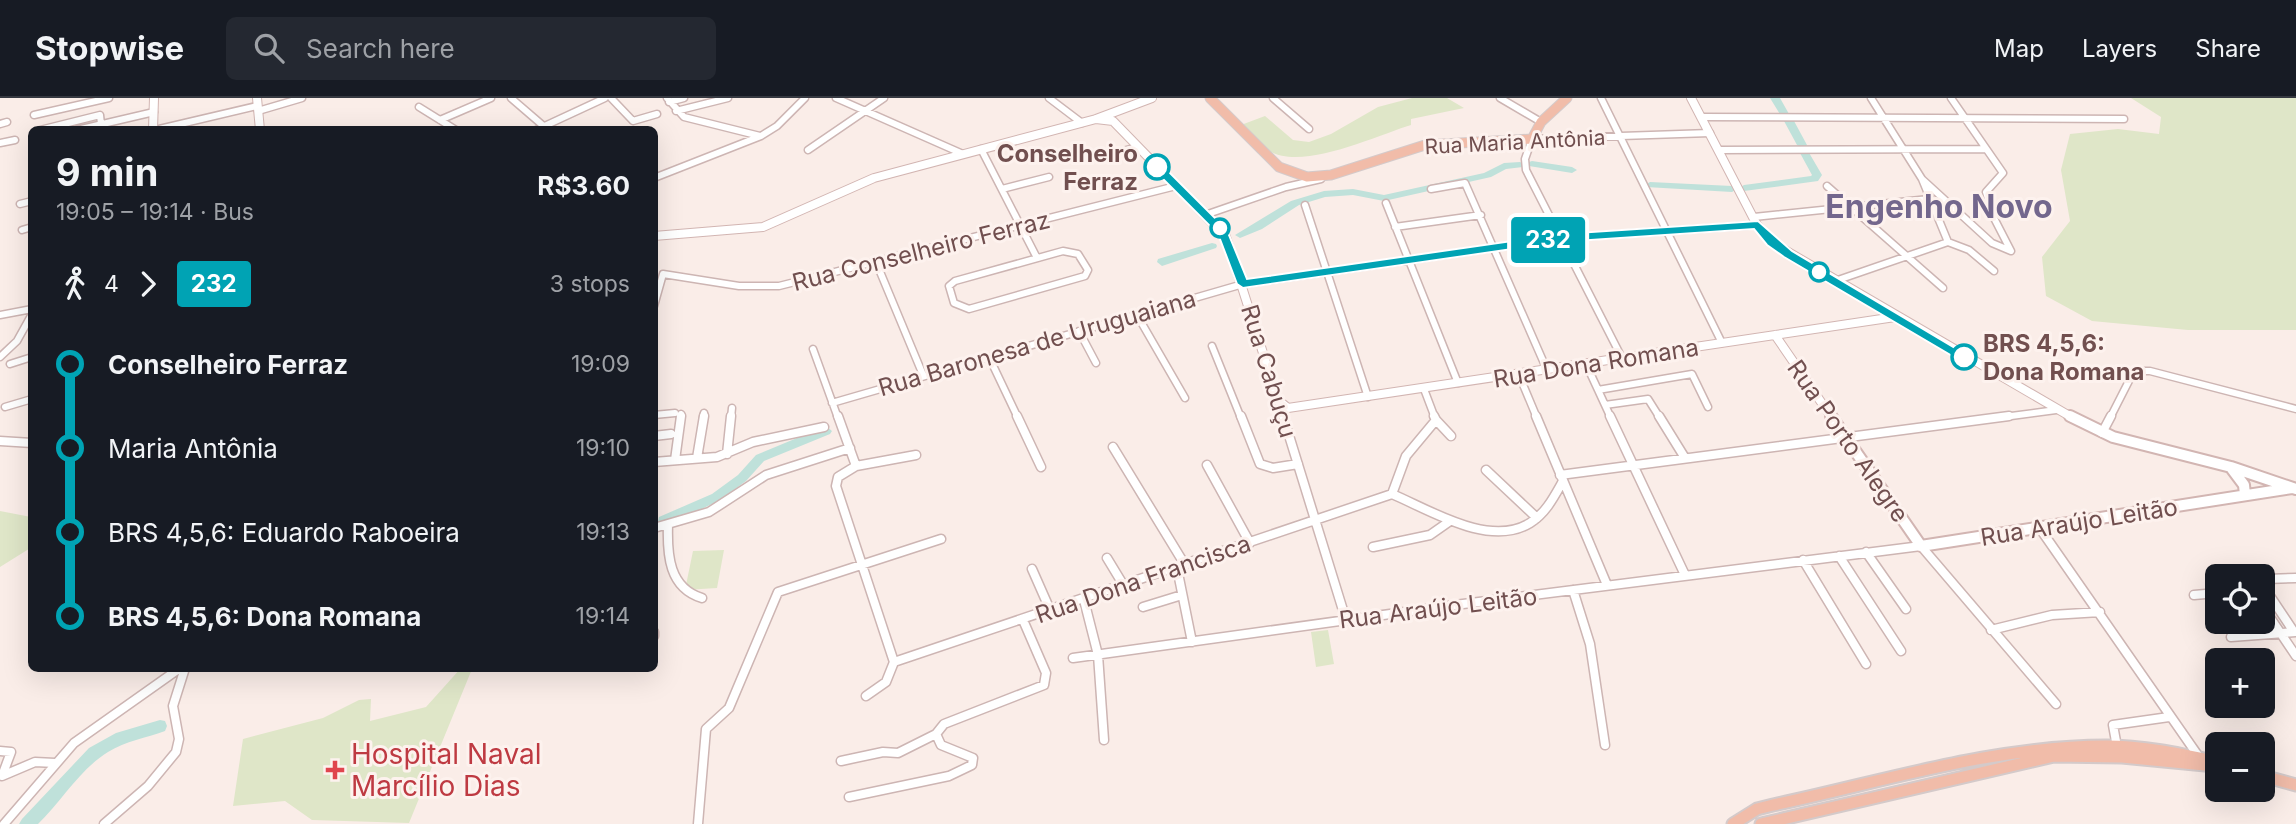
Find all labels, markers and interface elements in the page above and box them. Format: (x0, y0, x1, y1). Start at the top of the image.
search box (226, 17, 716, 80)
text: Stopwise (35, 28, 184, 68)
icon: search (250, 29, 288, 67)
text: Search here (306, 33, 455, 64)
text: Map (1994, 34, 2044, 63)
text: Layers (2082, 34, 2157, 63)
text: Share (2195, 34, 2261, 63)
street label: Rua Maria Antônia (1424, 125, 1606, 159)
place label: Conselheiro Ferraz (997, 139, 1138, 196)
text: 9 min (56, 149, 158, 195)
marker: Conselheiro Ferraz (1144, 154, 1170, 180)
text: R$3.60 (537, 170, 630, 201)
district label: Engenho Novo (1825, 187, 2053, 226)
text: 19:05 – 19:14 · Bus (56, 198, 254, 226)
street label: Rua Conselheiro Ferraz (789, 205, 1053, 297)
line badge: 232 (1508, 217, 1588, 263)
unlabelled marker (1210, 218, 1230, 238)
text: 232 (1525, 225, 1571, 254)
unlabelled marker (1809, 262, 1829, 282)
icon: walk (56, 265, 94, 303)
icon: forward (129, 265, 167, 303)
text: 232 (191, 269, 237, 298)
text: 4 (104, 270, 119, 298)
text: 3 stops (550, 270, 630, 298)
street label: Rua Baronesa de Uruguaiana (875, 284, 1199, 402)
street label: Rua Cabuçu (1235, 301, 1303, 441)
place label: BRS 4,5,6: Dona Romana (1983, 329, 2145, 386)
street label: Rua Dona Romana (1491, 332, 1701, 394)
marker: BRS 4,5,6: Dona Romana (1951, 344, 1977, 370)
text: Conselheiro Ferraz (108, 349, 348, 380)
text: 19:09 (571, 350, 630, 378)
street label: Rua Porto Alegre (1781, 354, 1915, 528)
text: Maria Antônia (108, 433, 278, 464)
text: 19:10 (576, 434, 630, 462)
street label: Rua Araújo Leitão (1978, 492, 2180, 552)
text: BRS 4,5,6: Eduardo Raboeira (108, 517, 460, 548)
text: 19:13 (576, 518, 630, 546)
street label: Rua Dona Francisca (1032, 529, 1254, 629)
map controls (2205, 564, 2275, 802)
button: locate (2205, 564, 2275, 634)
street label: Rua Araújo Leitão (1337, 581, 1539, 635)
text: BRS 4,5,6: Dona Romana (108, 601, 421, 632)
text: 19:14 (576, 602, 630, 630)
button: + (2205, 648, 2275, 718)
button: − (2205, 732, 2275, 802)
place label: Hospital Naval Marcílio Dias (351, 737, 542, 803)
marker: Hospital Naval Marcílio Dias (325, 760, 345, 780)

